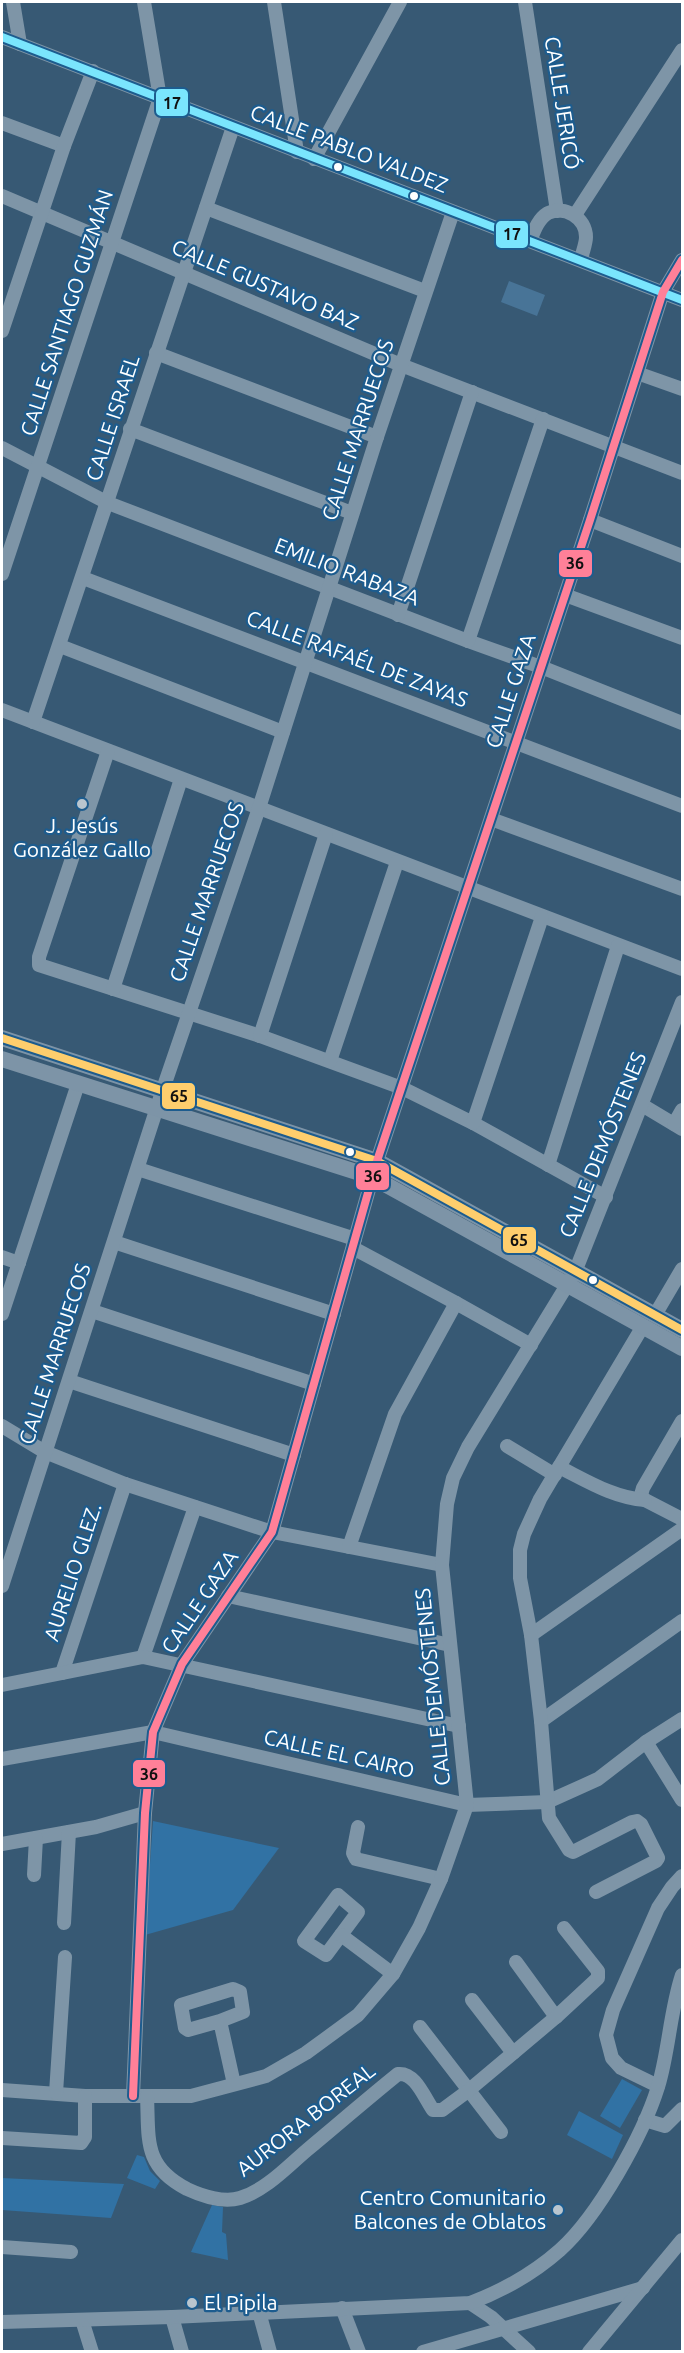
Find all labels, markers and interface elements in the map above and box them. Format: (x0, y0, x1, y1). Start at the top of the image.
street label: CALLE JERICÓ (541, 35, 585, 171)
line badge: 17 (155, 88, 189, 117)
text: 17 (163, 94, 181, 112)
street label: CALLE PABLO VALDEZ (247, 99, 452, 197)
unlabelled marker (332, 161, 344, 173)
street label: CALLE SANTIAGO GUZMÁN (15, 187, 117, 439)
unlabelled marker (408, 190, 420, 202)
line badge: 17 (495, 220, 529, 249)
text: 17 (503, 225, 521, 243)
street label: CALLE GUSTAVO BAZ (168, 234, 363, 334)
street label: CALLE MARRUECOS (316, 336, 398, 523)
street label: CALLE ISRAEL (80, 351, 144, 484)
street label: EMILIO RABAZA (272, 532, 423, 610)
line badge: 36 (558, 549, 593, 578)
text: 36 (566, 554, 584, 572)
street label: CALLE RAFAÉL DE ZAYAS (243, 605, 471, 711)
street label: CALLE GAZA (480, 630, 540, 751)
marker: J. Jesús González Gallo (75, 797, 89, 811)
street label: CALLE MARRUECOS (164, 799, 248, 985)
place label: J. Jesús González Gallo (13, 813, 151, 861)
street label: CALLE DEMÓSTENES (554, 1048, 650, 1241)
line badge: 65 (161, 1082, 196, 1110)
text: 65 (170, 1087, 188, 1105)
unlabelled marker (344, 1146, 356, 1158)
line badge: 36 (355, 1162, 390, 1191)
text: 36 (364, 1167, 382, 1185)
line badge: 65 (502, 1226, 537, 1254)
text: 65 (510, 1231, 528, 1249)
street label: CALLE MARRUECOS (13, 1260, 95, 1447)
unlabelled marker (587, 1274, 599, 1286)
street label: AURELIO GLEZ. (38, 1500, 106, 1644)
street label: CALLE GAZA (156, 1545, 243, 1657)
street label: CALLE DEMÓSTENES (410, 1587, 454, 1787)
street label: CALLE EL CAIRO (261, 1724, 417, 1782)
line badge: 36 (132, 1759, 166, 1788)
text: 36 (140, 1765, 158, 1783)
street label: AURORA BOREAL (232, 2058, 379, 2181)
place label: Centro Comunitario Balcones de Oblatos (354, 2185, 546, 2233)
marker: Centro Comunitario Balcones de Oblatos (551, 2203, 565, 2217)
place label: El Pipila (204, 2290, 277, 2314)
marker: El Pipila (185, 2296, 199, 2310)

